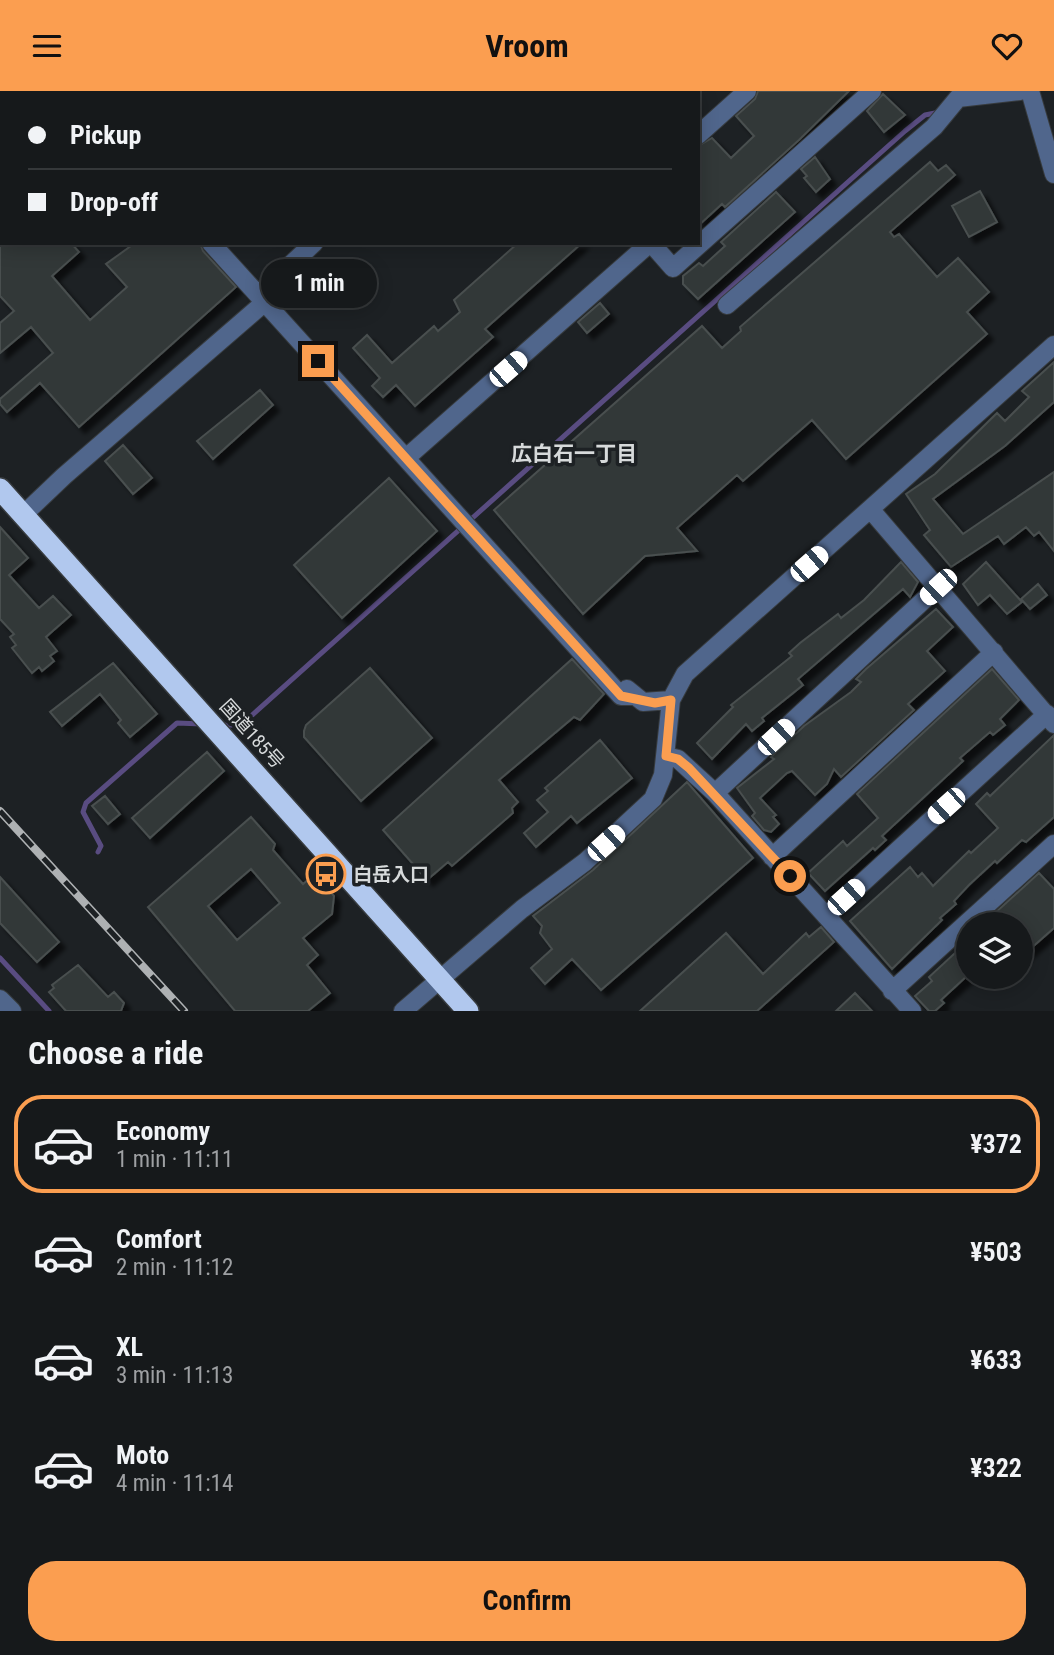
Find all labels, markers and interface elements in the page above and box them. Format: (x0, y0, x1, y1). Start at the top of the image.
icon: menu (28, 27, 66, 65)
text: Vroom (485, 27, 569, 65)
icon: heart (988, 27, 1026, 65)
text: Pickup (70, 120, 141, 150)
text: Drop-off (70, 187, 158, 217)
callout: 1 min (260, 259, 376, 309)
text: 1 min (293, 270, 345, 297)
route end (302, 345, 334, 377)
car (486, 347, 531, 391)
district label: 広白石一丁目 (511, 442, 637, 466)
car (787, 542, 832, 586)
car (916, 565, 961, 609)
street label: 国道185号 (215, 695, 289, 773)
car (754, 715, 799, 759)
car (924, 784, 969, 828)
car (584, 821, 629, 865)
bus stop icon: 白岳入口 (305, 853, 347, 895)
route start (774, 860, 806, 892)
place label: 白岳入口 (353, 863, 429, 886)
car (824, 875, 869, 919)
map controls (956, 912, 1033, 989)
button: layers (956, 912, 1033, 989)
text: Choose a ride (28, 1034, 203, 1072)
icon: car (32, 1113, 95, 1176)
text: Economy (116, 1116, 210, 1146)
text: ¥372 (970, 1129, 1022, 1159)
text: 1 min · 11:11 (116, 1146, 233, 1173)
icon: car (32, 1221, 95, 1284)
text: Comfort (116, 1224, 202, 1254)
text: ¥503 (970, 1237, 1022, 1267)
text: 2 min · 11:12 (116, 1254, 233, 1281)
icon: car (32, 1329, 95, 1392)
text: XL (116, 1332, 143, 1362)
text: ¥633 (970, 1345, 1022, 1375)
text: 3 min · 11:13 (116, 1362, 233, 1389)
icon: car (32, 1437, 95, 1500)
text: Moto (116, 1440, 169, 1470)
text: ¥322 (970, 1453, 1022, 1483)
text: 4 min · 11:14 (116, 1470, 233, 1497)
button: Confirm (28, 1561, 1026, 1641)

